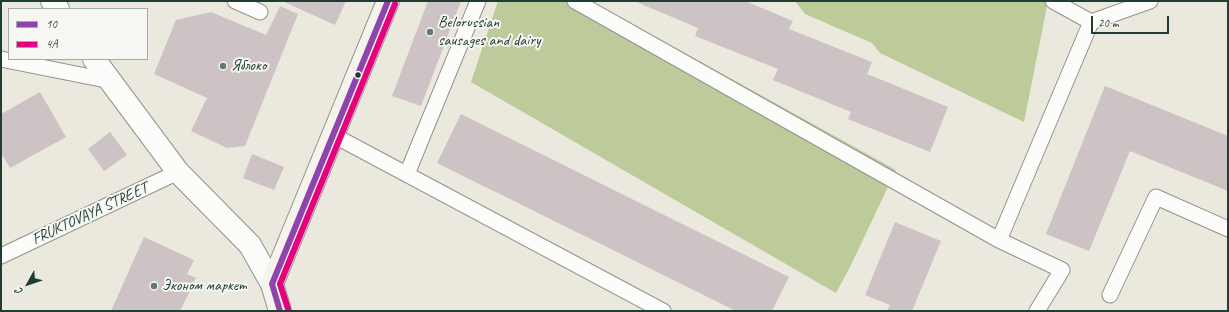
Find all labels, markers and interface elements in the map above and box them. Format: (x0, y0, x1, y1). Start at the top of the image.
legend (8, 8, 148, 60)
scale bar (1093, 8, 1171, 34)
place label: Belorussian sausages and dairy (438, 13, 540, 51)
text: 20 m (1098, 15, 1118, 31)
text: 10 (46, 16, 57, 32)
marker: Belorussian sausages and dairy (425, 27, 435, 37)
text: 4А (46, 36, 57, 52)
place label: Яблоко (231, 56, 266, 76)
marker: Яблоко (218, 61, 228, 71)
unlabelled marker (353, 70, 363, 80)
street label: FRUKTOVAYA STREET (29, 179, 151, 249)
north arrow (8, 264, 48, 304)
place label: Эконом маркет (162, 276, 246, 296)
marker: Эконом маркет (149, 281, 159, 291)
text: С (12, 285, 26, 298)

